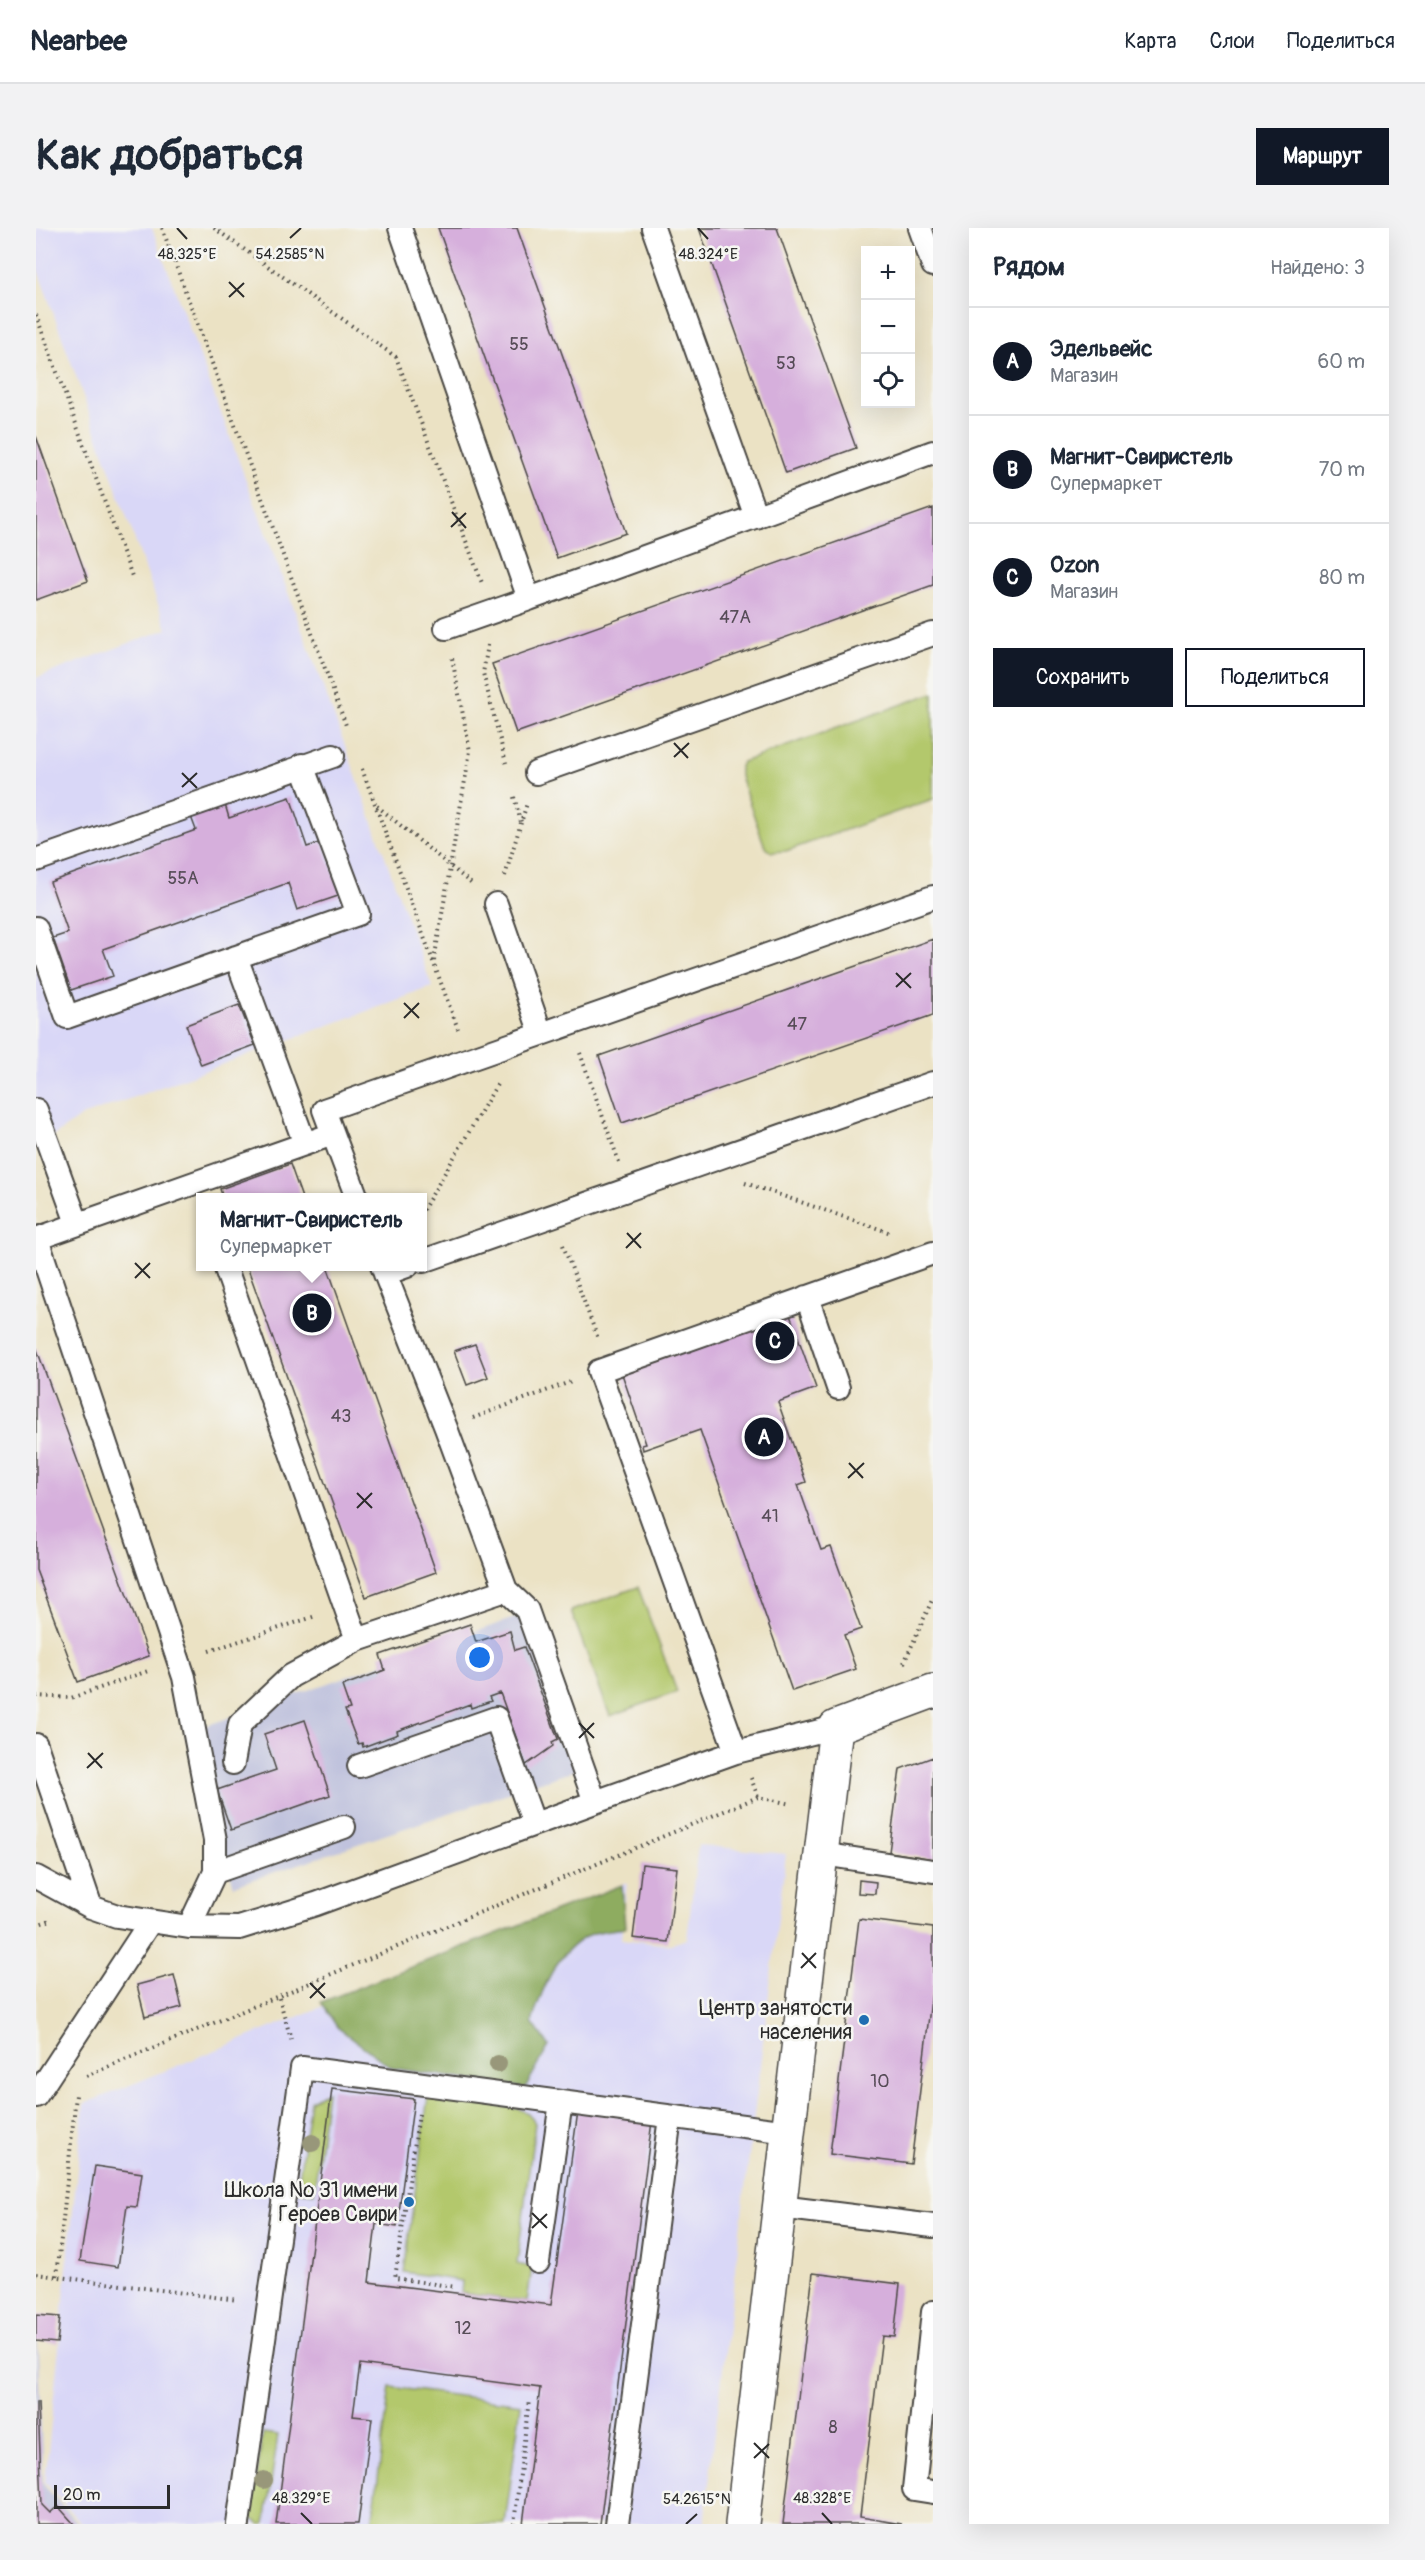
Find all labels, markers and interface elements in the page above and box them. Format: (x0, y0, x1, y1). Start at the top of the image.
text: Nearbee (30, 24, 127, 59)
text: Карта (1124, 28, 1176, 55)
text: Слои (1209, 28, 1254, 55)
text: Поделиться (1287, 28, 1395, 55)
button: Маршрут (1256, 128, 1389, 185)
text: Как добраться (36, 130, 303, 182)
text: 48.325°E (158, 245, 217, 264)
text: 54.2585°N (255, 245, 325, 264)
text: 48.324°E (678, 245, 738, 264)
map controls (861, 246, 915, 408)
button: + (861, 246, 915, 300)
text: Рядом (993, 251, 1065, 283)
text: Найдено: 3 (1270, 255, 1365, 280)
button: − (861, 300, 915, 354)
house number: 55 (509, 333, 529, 356)
text: Эдельвейс (1050, 335, 1152, 363)
text: A (1006, 349, 1019, 374)
text: 60 m (1318, 349, 1365, 374)
house number: 53 (776, 352, 796, 375)
button: locate (861, 354, 915, 408)
text: Магазин (1050, 363, 1118, 388)
text: Магнит-Свиристель (1050, 443, 1233, 471)
text: B (1007, 457, 1018, 482)
text: 70 m (1319, 457, 1365, 482)
text: Супермаркет (1050, 471, 1162, 496)
text: Ozon (1050, 551, 1099, 579)
text: C (1006, 565, 1019, 590)
text: 80 m (1319, 565, 1365, 590)
text: Магазин (1050, 579, 1118, 604)
house number: 47А (719, 606, 751, 629)
button: Сохранить (993, 648, 1173, 707)
button: Поделиться (1185, 648, 1365, 707)
house number: 55А (167, 867, 199, 890)
house number: 47 (787, 1013, 807, 1036)
popup (196, 1193, 427, 1271)
text: Магнит-Свиристель (220, 1206, 403, 1234)
text: Супермаркет (220, 1234, 332, 1259)
pin: B (292, 1290, 332, 1336)
pin: C (756, 1318, 794, 1364)
house number: 43 (331, 1405, 351, 1428)
pin: A (744, 1414, 784, 1460)
house number: 41 (761, 1505, 779, 1528)
your location (465, 1643, 494, 1672)
place label: Центр занятости населения (699, 1995, 852, 2046)
marker: Центр занятости населения (857, 2013, 871, 2027)
house number: 10 (870, 2070, 890, 2093)
place label: Школа № 31 имени Героев Свири (224, 2177, 397, 2228)
marker: Школа № 31 имени Героев Свири (402, 2195, 416, 2209)
house number: 12 (454, 2317, 472, 2340)
house number: 8 (828, 2416, 838, 2439)
scale bar (54, 2482, 170, 2510)
text: 20 m (63, 2485, 101, 2505)
text: 48.329°E (272, 2489, 330, 2508)
text: 48.328°E (793, 2489, 851, 2508)
text: 54.2615°N (663, 2490, 731, 2509)

